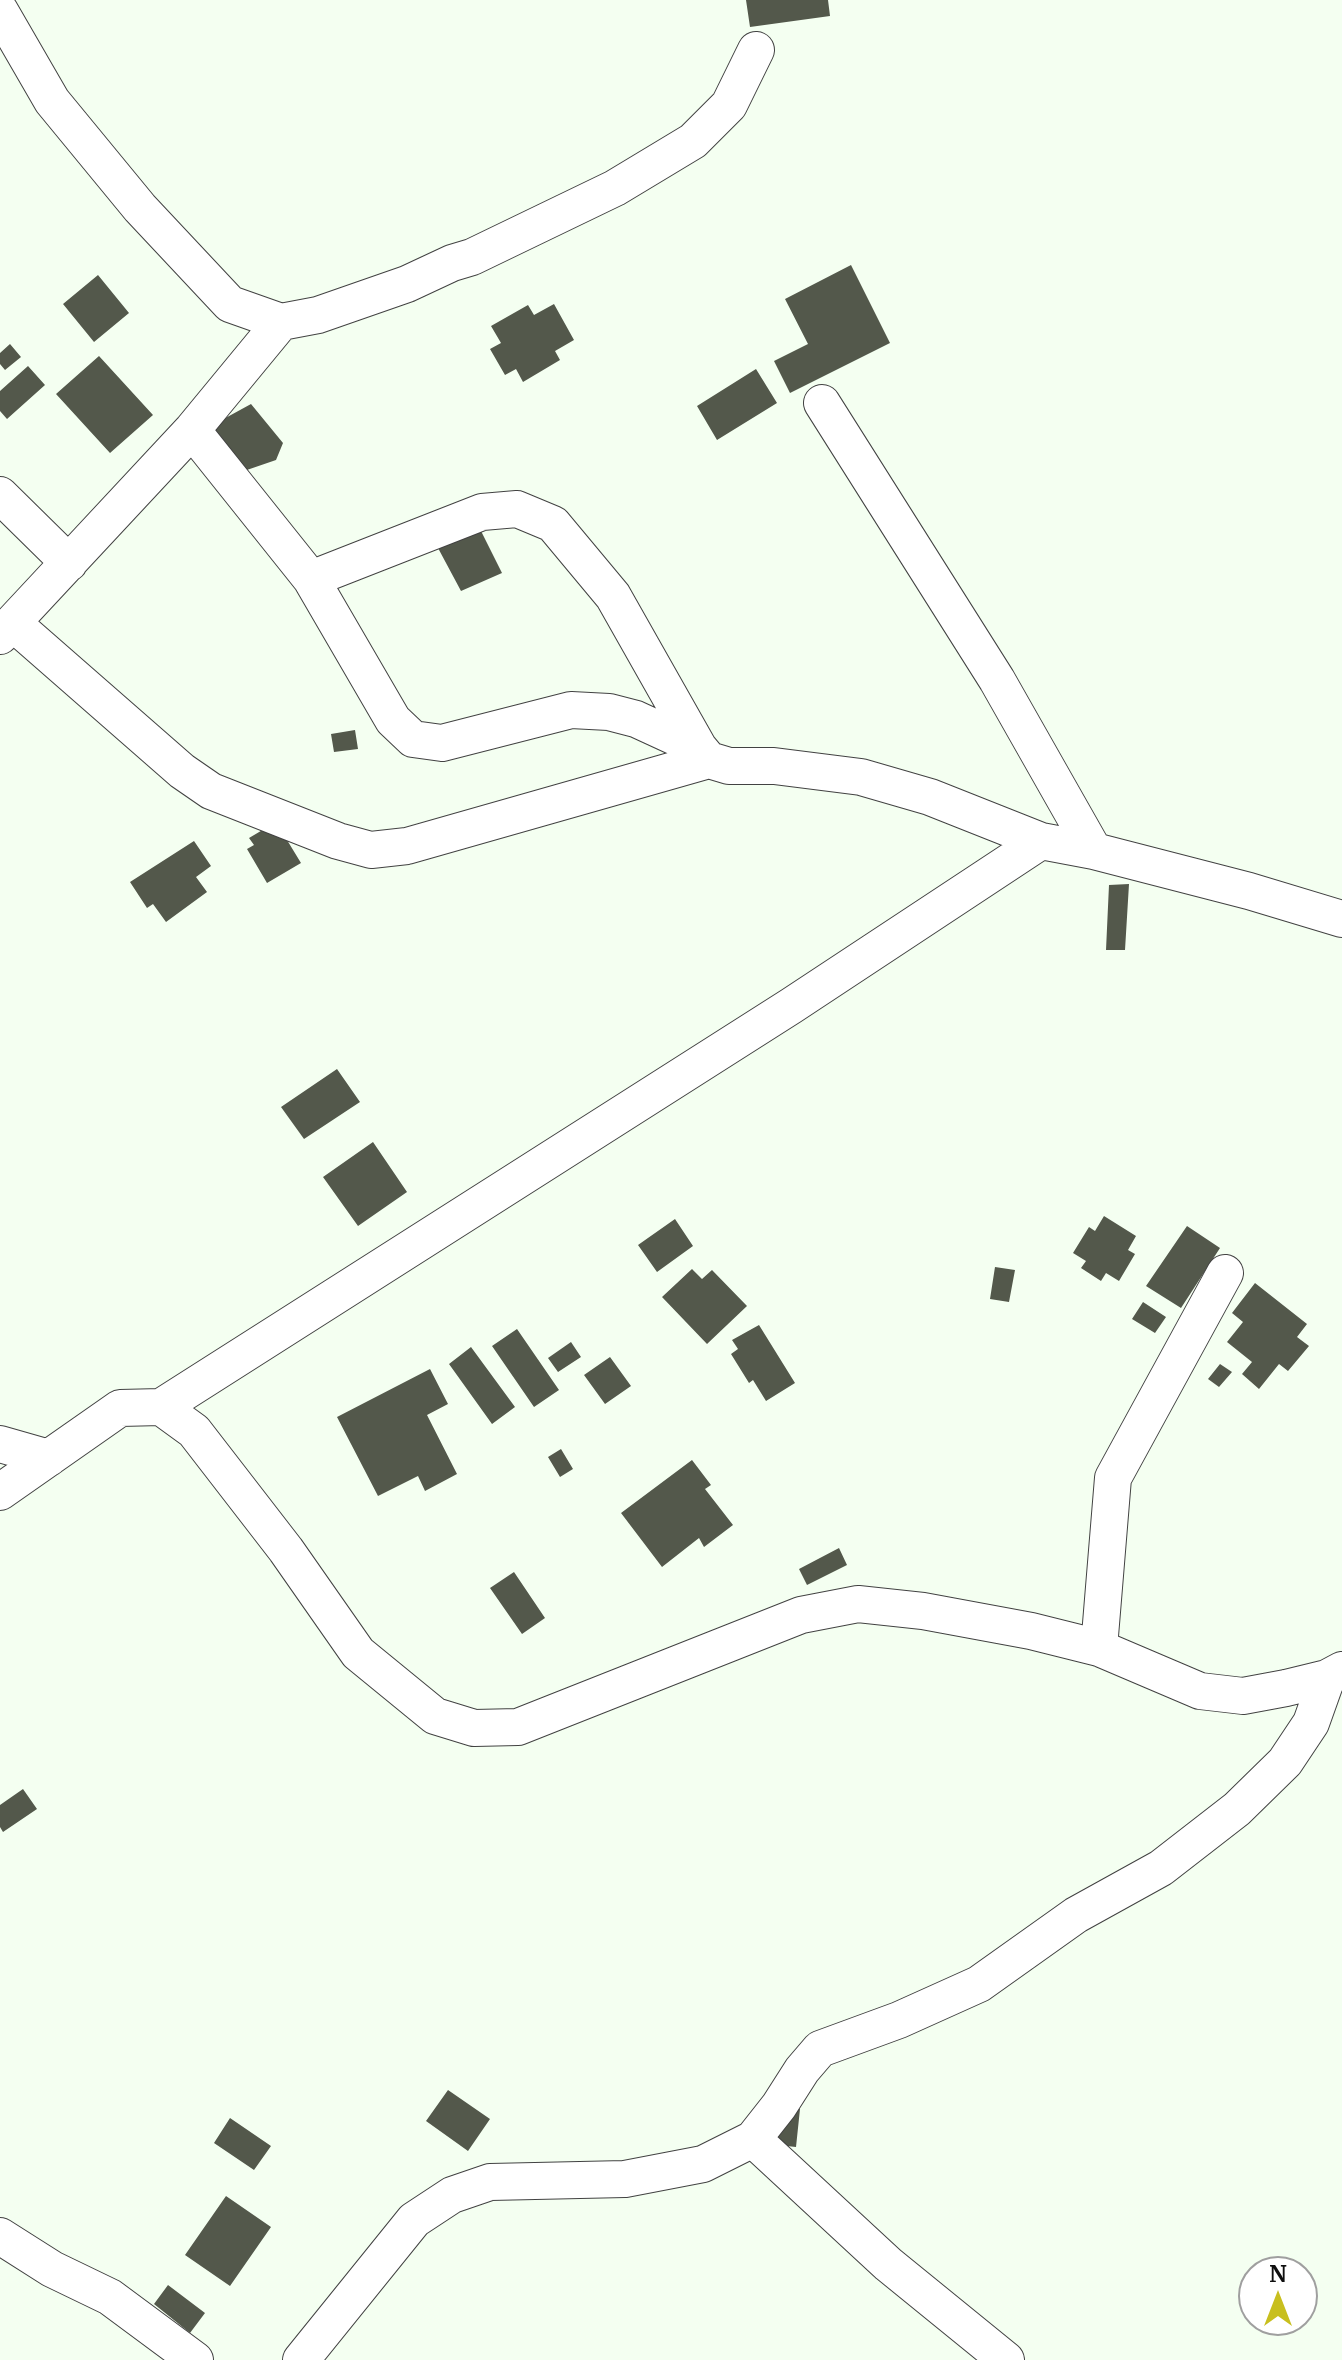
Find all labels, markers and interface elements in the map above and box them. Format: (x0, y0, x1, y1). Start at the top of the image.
north arrow (1238, 2256, 1318, 2336)
text: N (1269, 2260, 1287, 2288)

